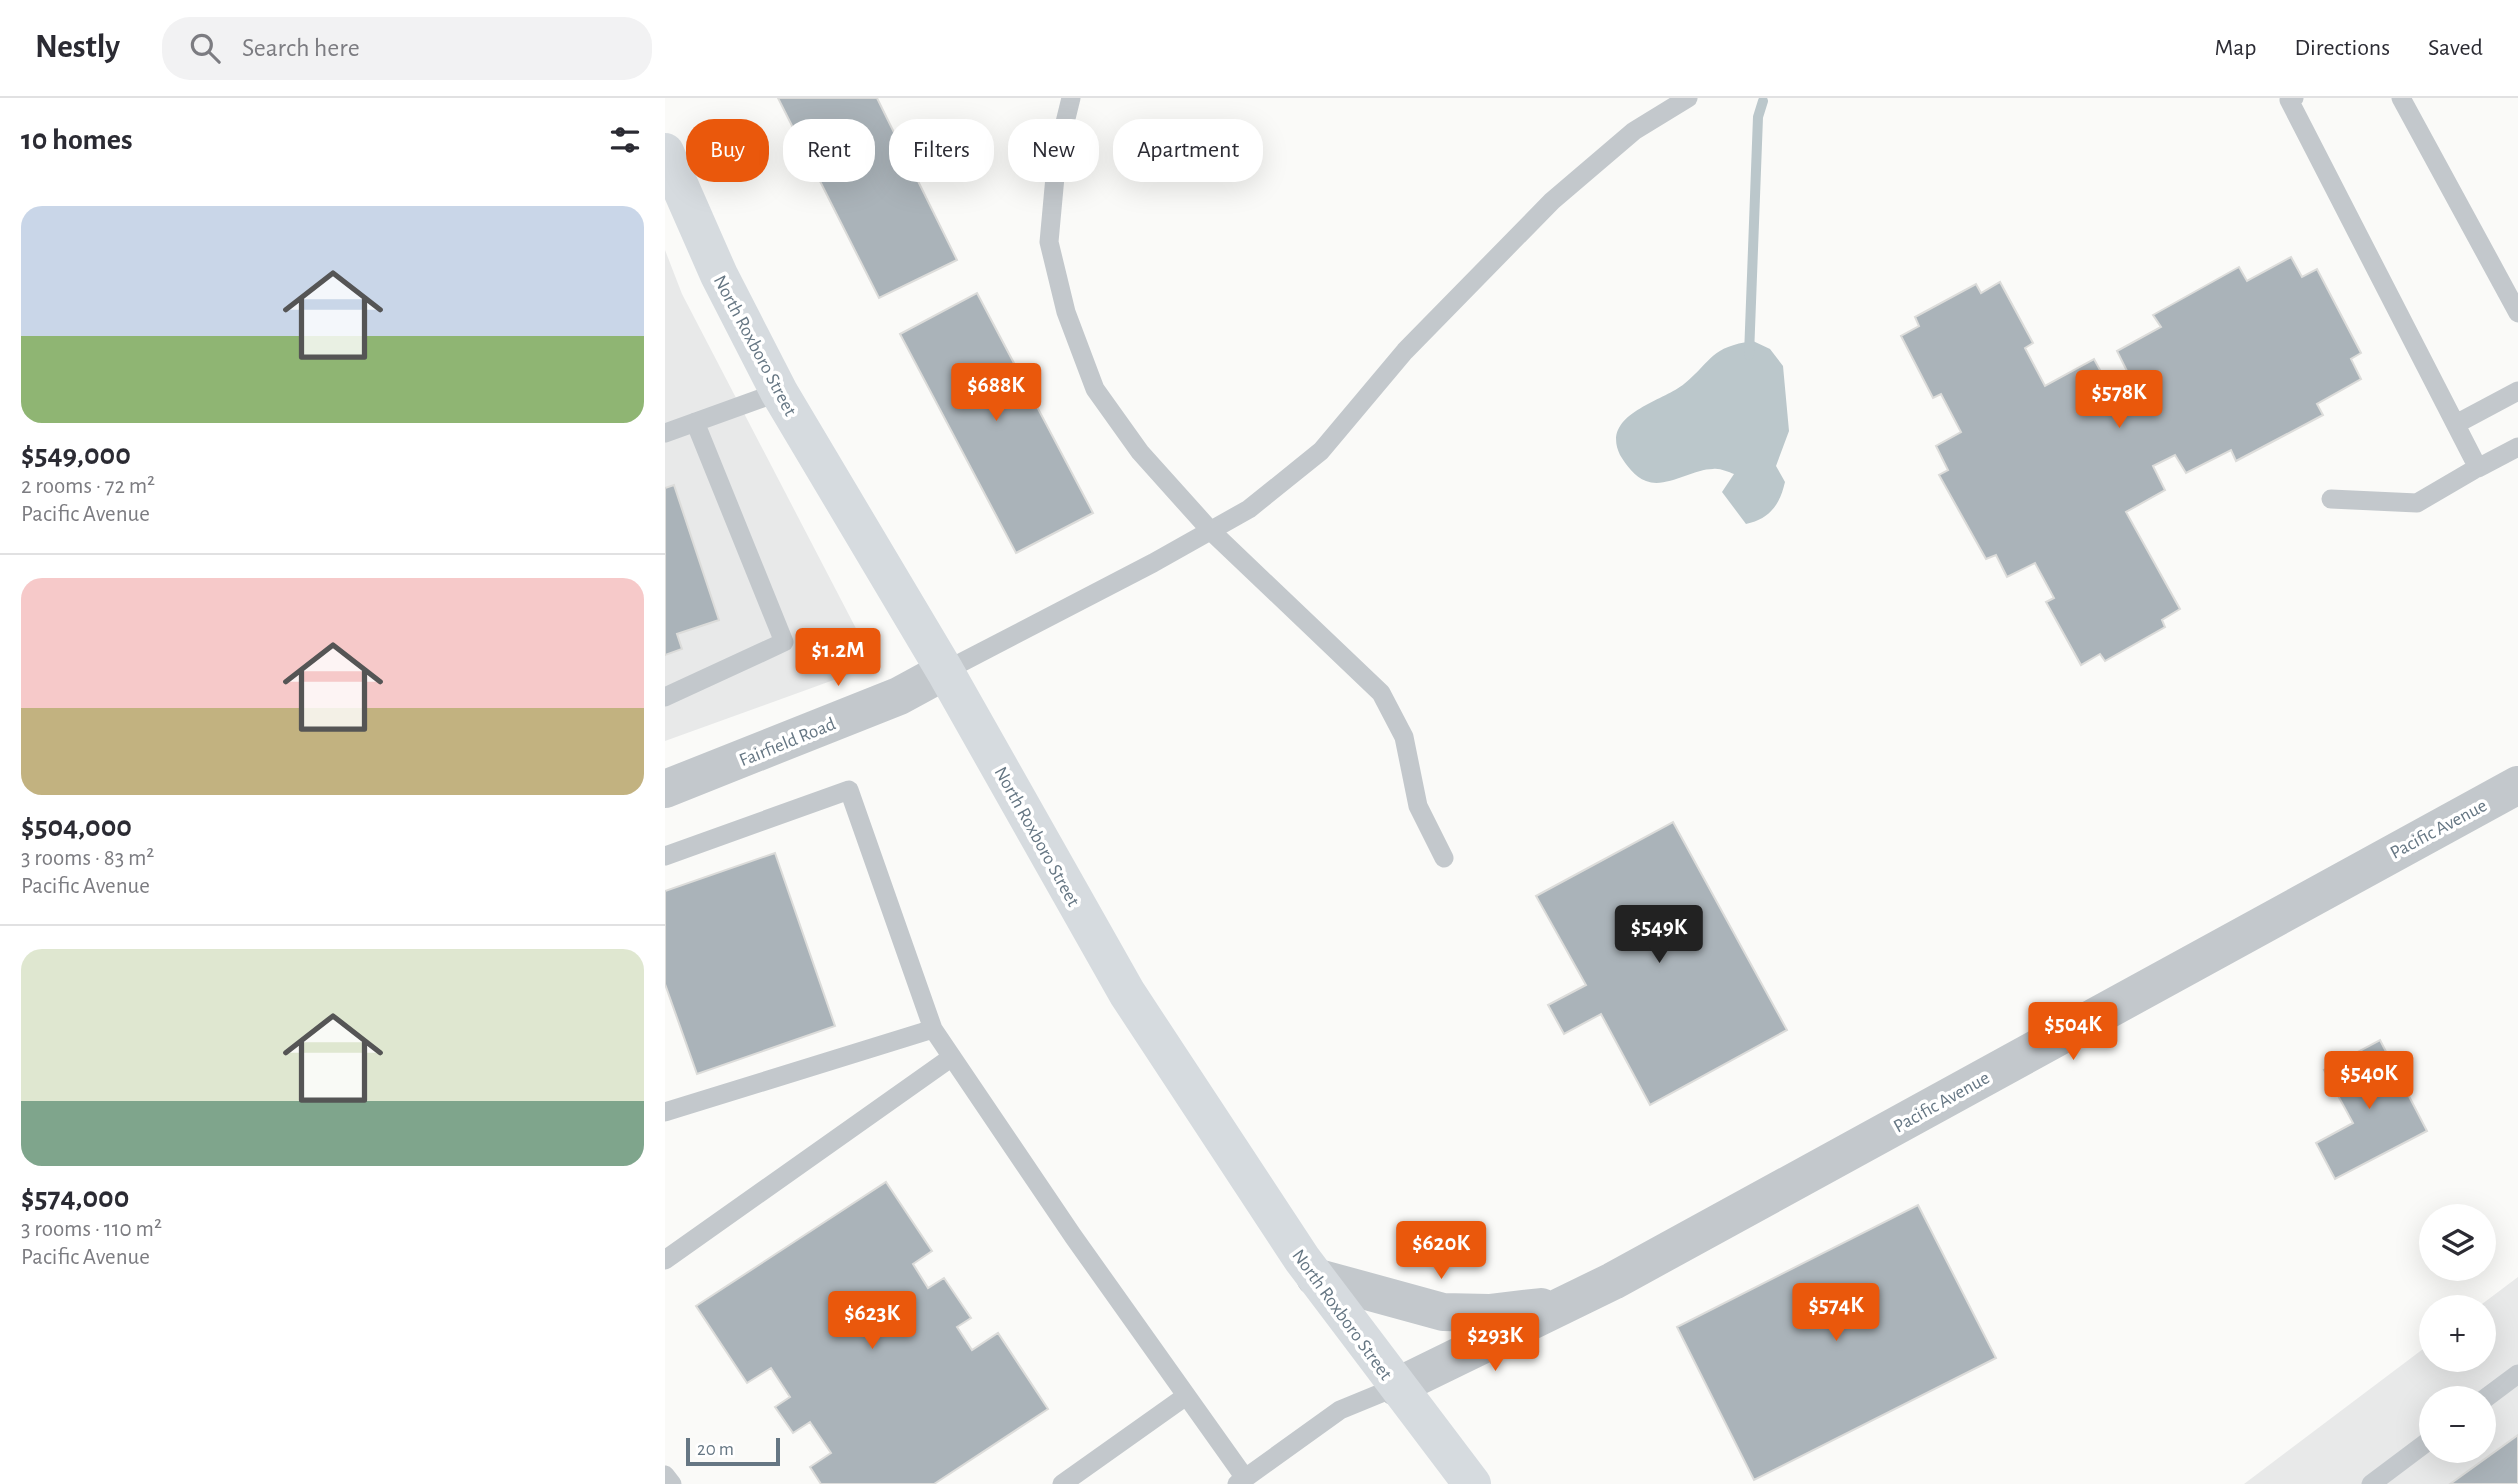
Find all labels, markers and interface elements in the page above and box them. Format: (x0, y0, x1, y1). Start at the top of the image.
search box (162, 17, 652, 80)
icon: search (186, 29, 224, 67)
text: Nestly (35, 31, 120, 64)
text: Search here (242, 35, 360, 61)
text: Map (2214, 36, 2256, 60)
text: Directions (2294, 36, 2390, 60)
text: Saved (2428, 36, 2483, 60)
chip: Buy (686, 119, 769, 182)
chip: Rent (783, 119, 875, 182)
chip: Filters (889, 119, 994, 182)
chip: New (1008, 119, 1099, 182)
chip: Apartment (1113, 119, 1263, 182)
icon: filters (606, 121, 644, 159)
text: 10 homes (21, 125, 132, 155)
icon: home (270, 252, 396, 378)
street label: North Roxboro Street (710, 272, 800, 419)
pin: $688K (947, 364, 1045, 423)
pin: $578K (2070, 370, 2168, 430)
text: $688K (967, 374, 1025, 397)
text: $578K (2092, 381, 2147, 404)
text: $549,000 (21, 440, 131, 470)
text: 2 rooms · 72 m² (21, 475, 155, 498)
text: Pacific Avenue (21, 503, 150, 526)
icon: home (270, 624, 396, 750)
pin: $1.2M (789, 628, 887, 688)
text: $1.2M (811, 639, 865, 662)
street label: Fairfield Road (737, 714, 839, 770)
street label: North Roxboro Street (990, 764, 1083, 910)
street label: Pacific Avenue (2387, 796, 2490, 863)
text: $504,000 (21, 812, 132, 842)
text: 3 rooms · 83 m² (21, 847, 154, 870)
text: Pacific Avenue (21, 875, 150, 898)
pin: $549K (1610, 906, 1708, 965)
text: $549K (1631, 916, 1687, 939)
icon: home (270, 995, 396, 1121)
pin: $504K (2024, 1002, 2122, 1062)
text: $504K (2044, 1013, 2102, 1036)
pin: $540K (2320, 1052, 2418, 1111)
text: $540K (2340, 1062, 2398, 1085)
street label: Pacific Avenue (1891, 1068, 1993, 1136)
text: $574,000 (21, 1183, 129, 1213)
map controls (2419, 1204, 2496, 1463)
button: layers (2419, 1204, 2496, 1281)
text: 3 rooms · 110 m² (21, 1218, 162, 1241)
pin: $620K (1392, 1222, 1490, 1281)
text: $620K (1412, 1232, 1470, 1255)
text: Pacific Avenue (21, 1246, 150, 1269)
street label: North Roxboro Street (1288, 1246, 1395, 1384)
pin: $574K (1787, 1284, 1885, 1343)
pin: $623K (823, 1292, 921, 1351)
text: $574K (1808, 1294, 1864, 1317)
button: + (2419, 1295, 2496, 1372)
text: $623K (844, 1302, 900, 1325)
pin: $293K (1446, 1314, 1544, 1373)
text: $293K (1467, 1324, 1523, 1347)
button: − (2419, 1386, 2496, 1463)
scale bar (686, 1435, 781, 1467)
text: 20 m (697, 1440, 734, 1459)

